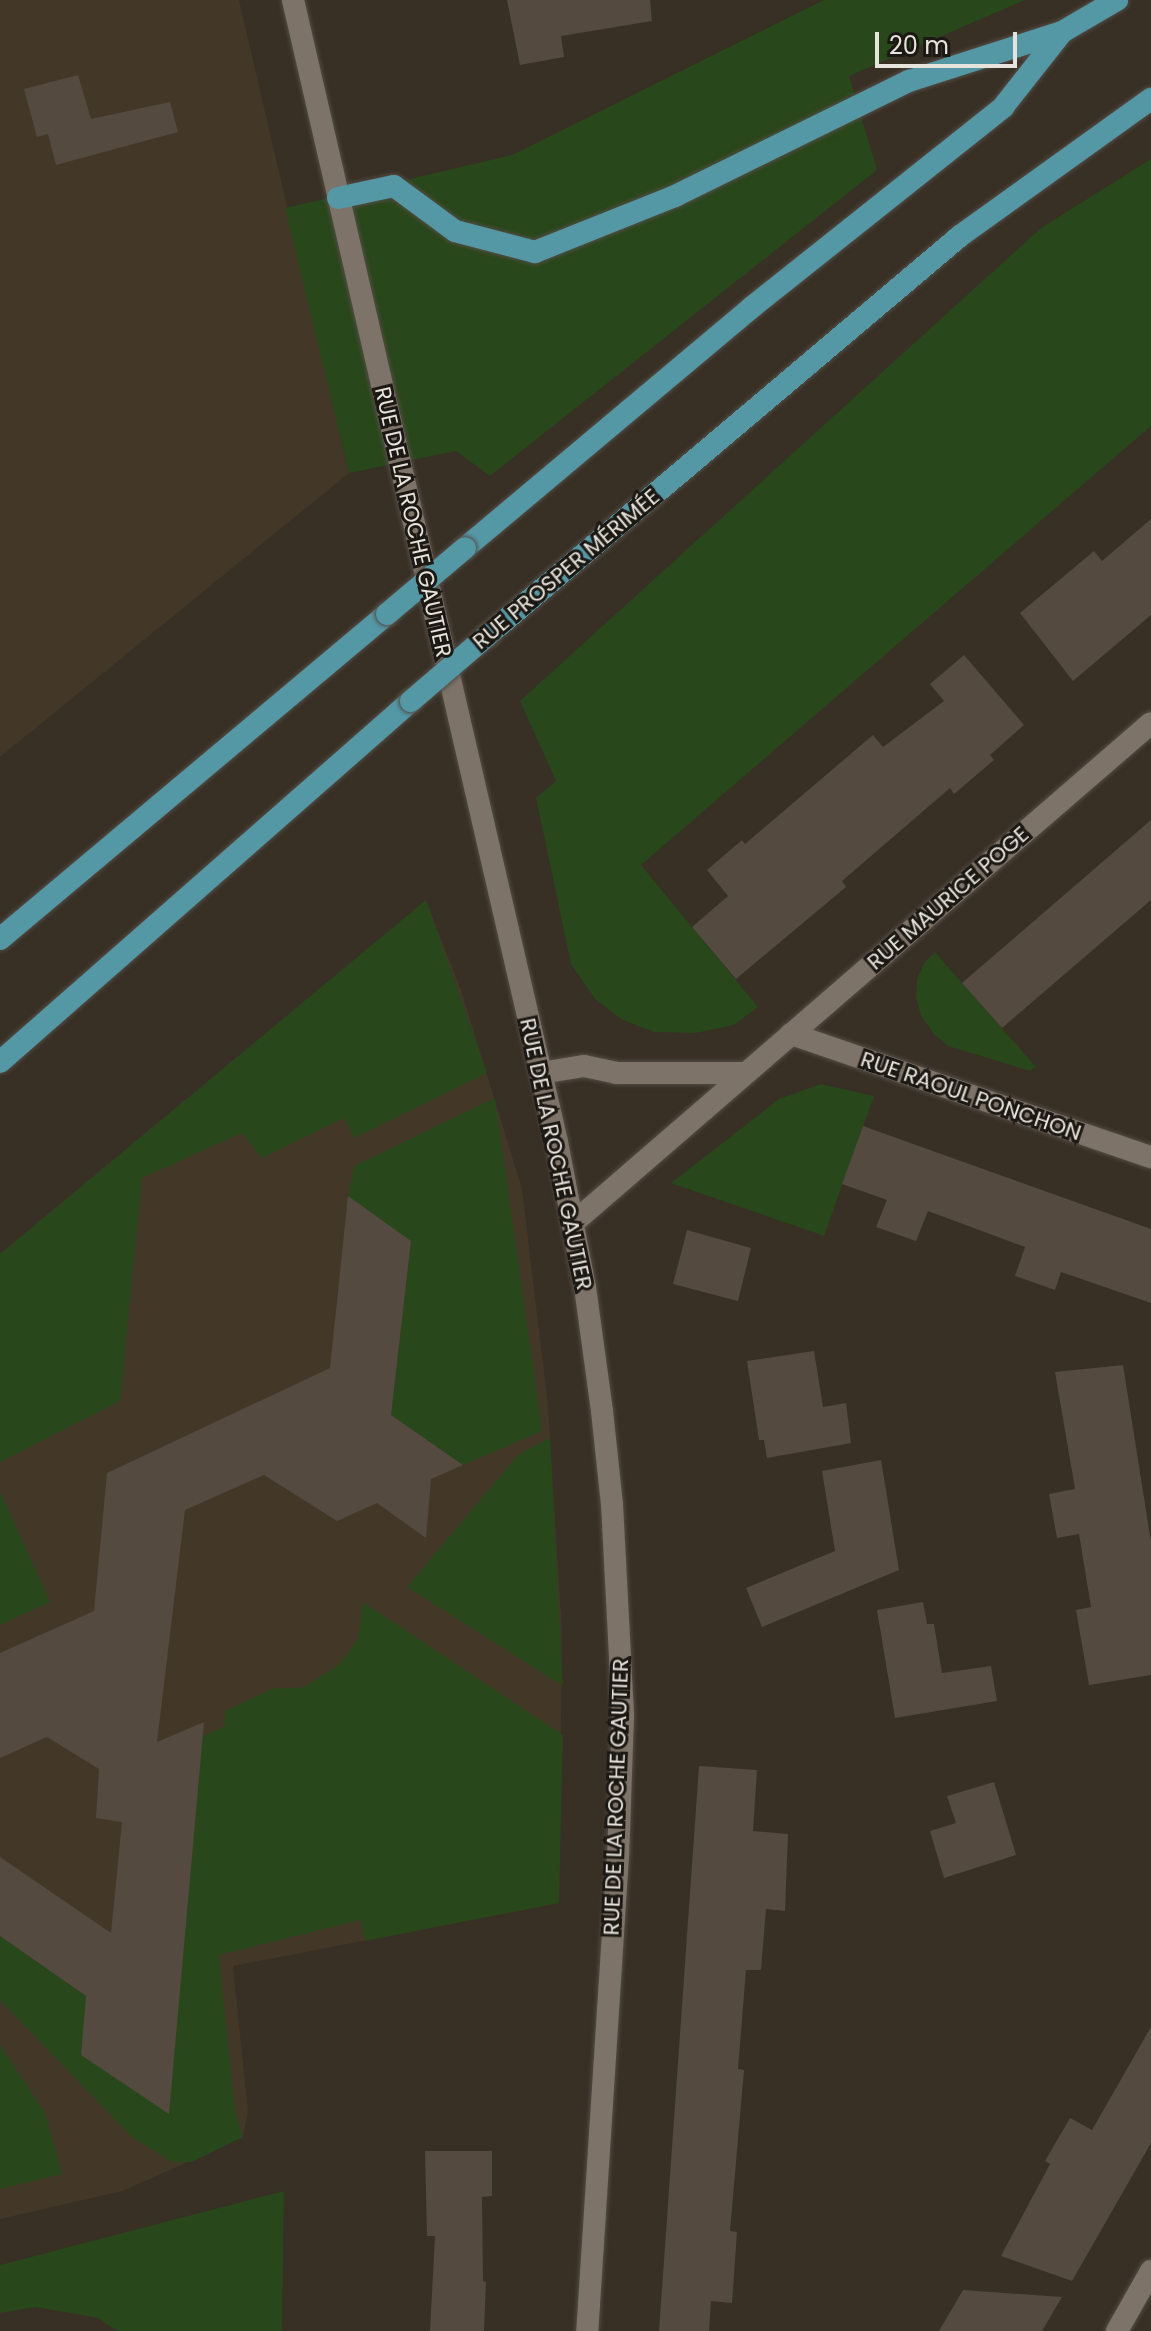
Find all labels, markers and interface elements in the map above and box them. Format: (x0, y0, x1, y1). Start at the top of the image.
scale bar (879, 16, 1021, 66)
text: 20 m (889, 29, 949, 62)
street label: RUE DE LA ROCHE GAUTIER (369, 384, 457, 660)
street label: RUE PROSPER MÉRIMÉE (467, 483, 665, 655)
street label: RUE MAURICE POGE (862, 821, 1034, 975)
street label: RUE DE LA ROCHE GAUTIER (514, 1016, 598, 1292)
street label: RUE RAOUL PONCHON (857, 1046, 1085, 1146)
street label: RUE DE LA ROCHE GAUTIER (598, 1658, 634, 1936)

